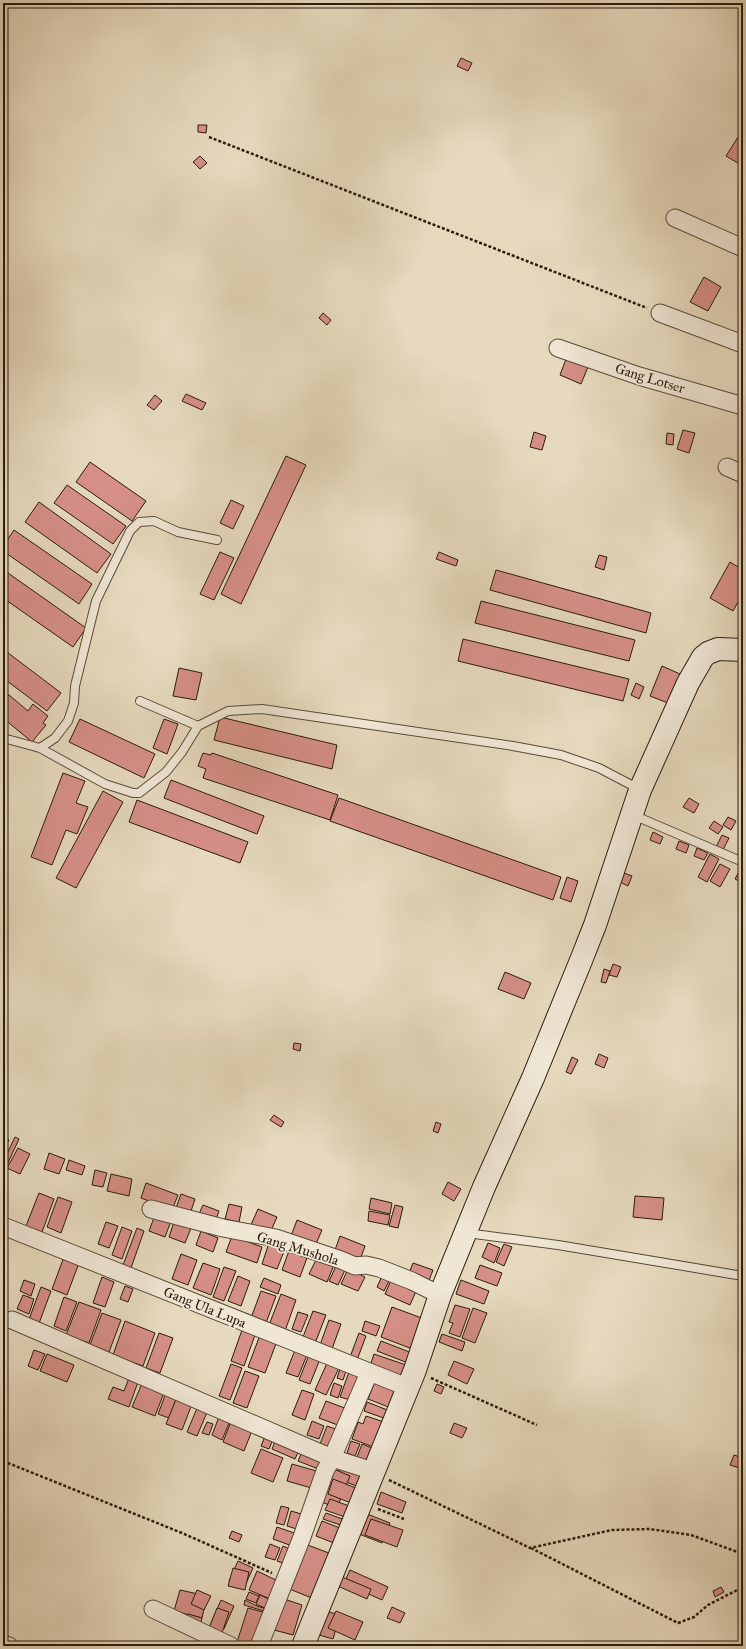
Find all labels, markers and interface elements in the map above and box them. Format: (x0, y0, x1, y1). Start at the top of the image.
street label: Gang Lotser (613, 360, 687, 397)
street label: Gang Mushola (255, 1228, 341, 1269)
street label: Gang Ula Lupa (161, 1283, 249, 1332)

